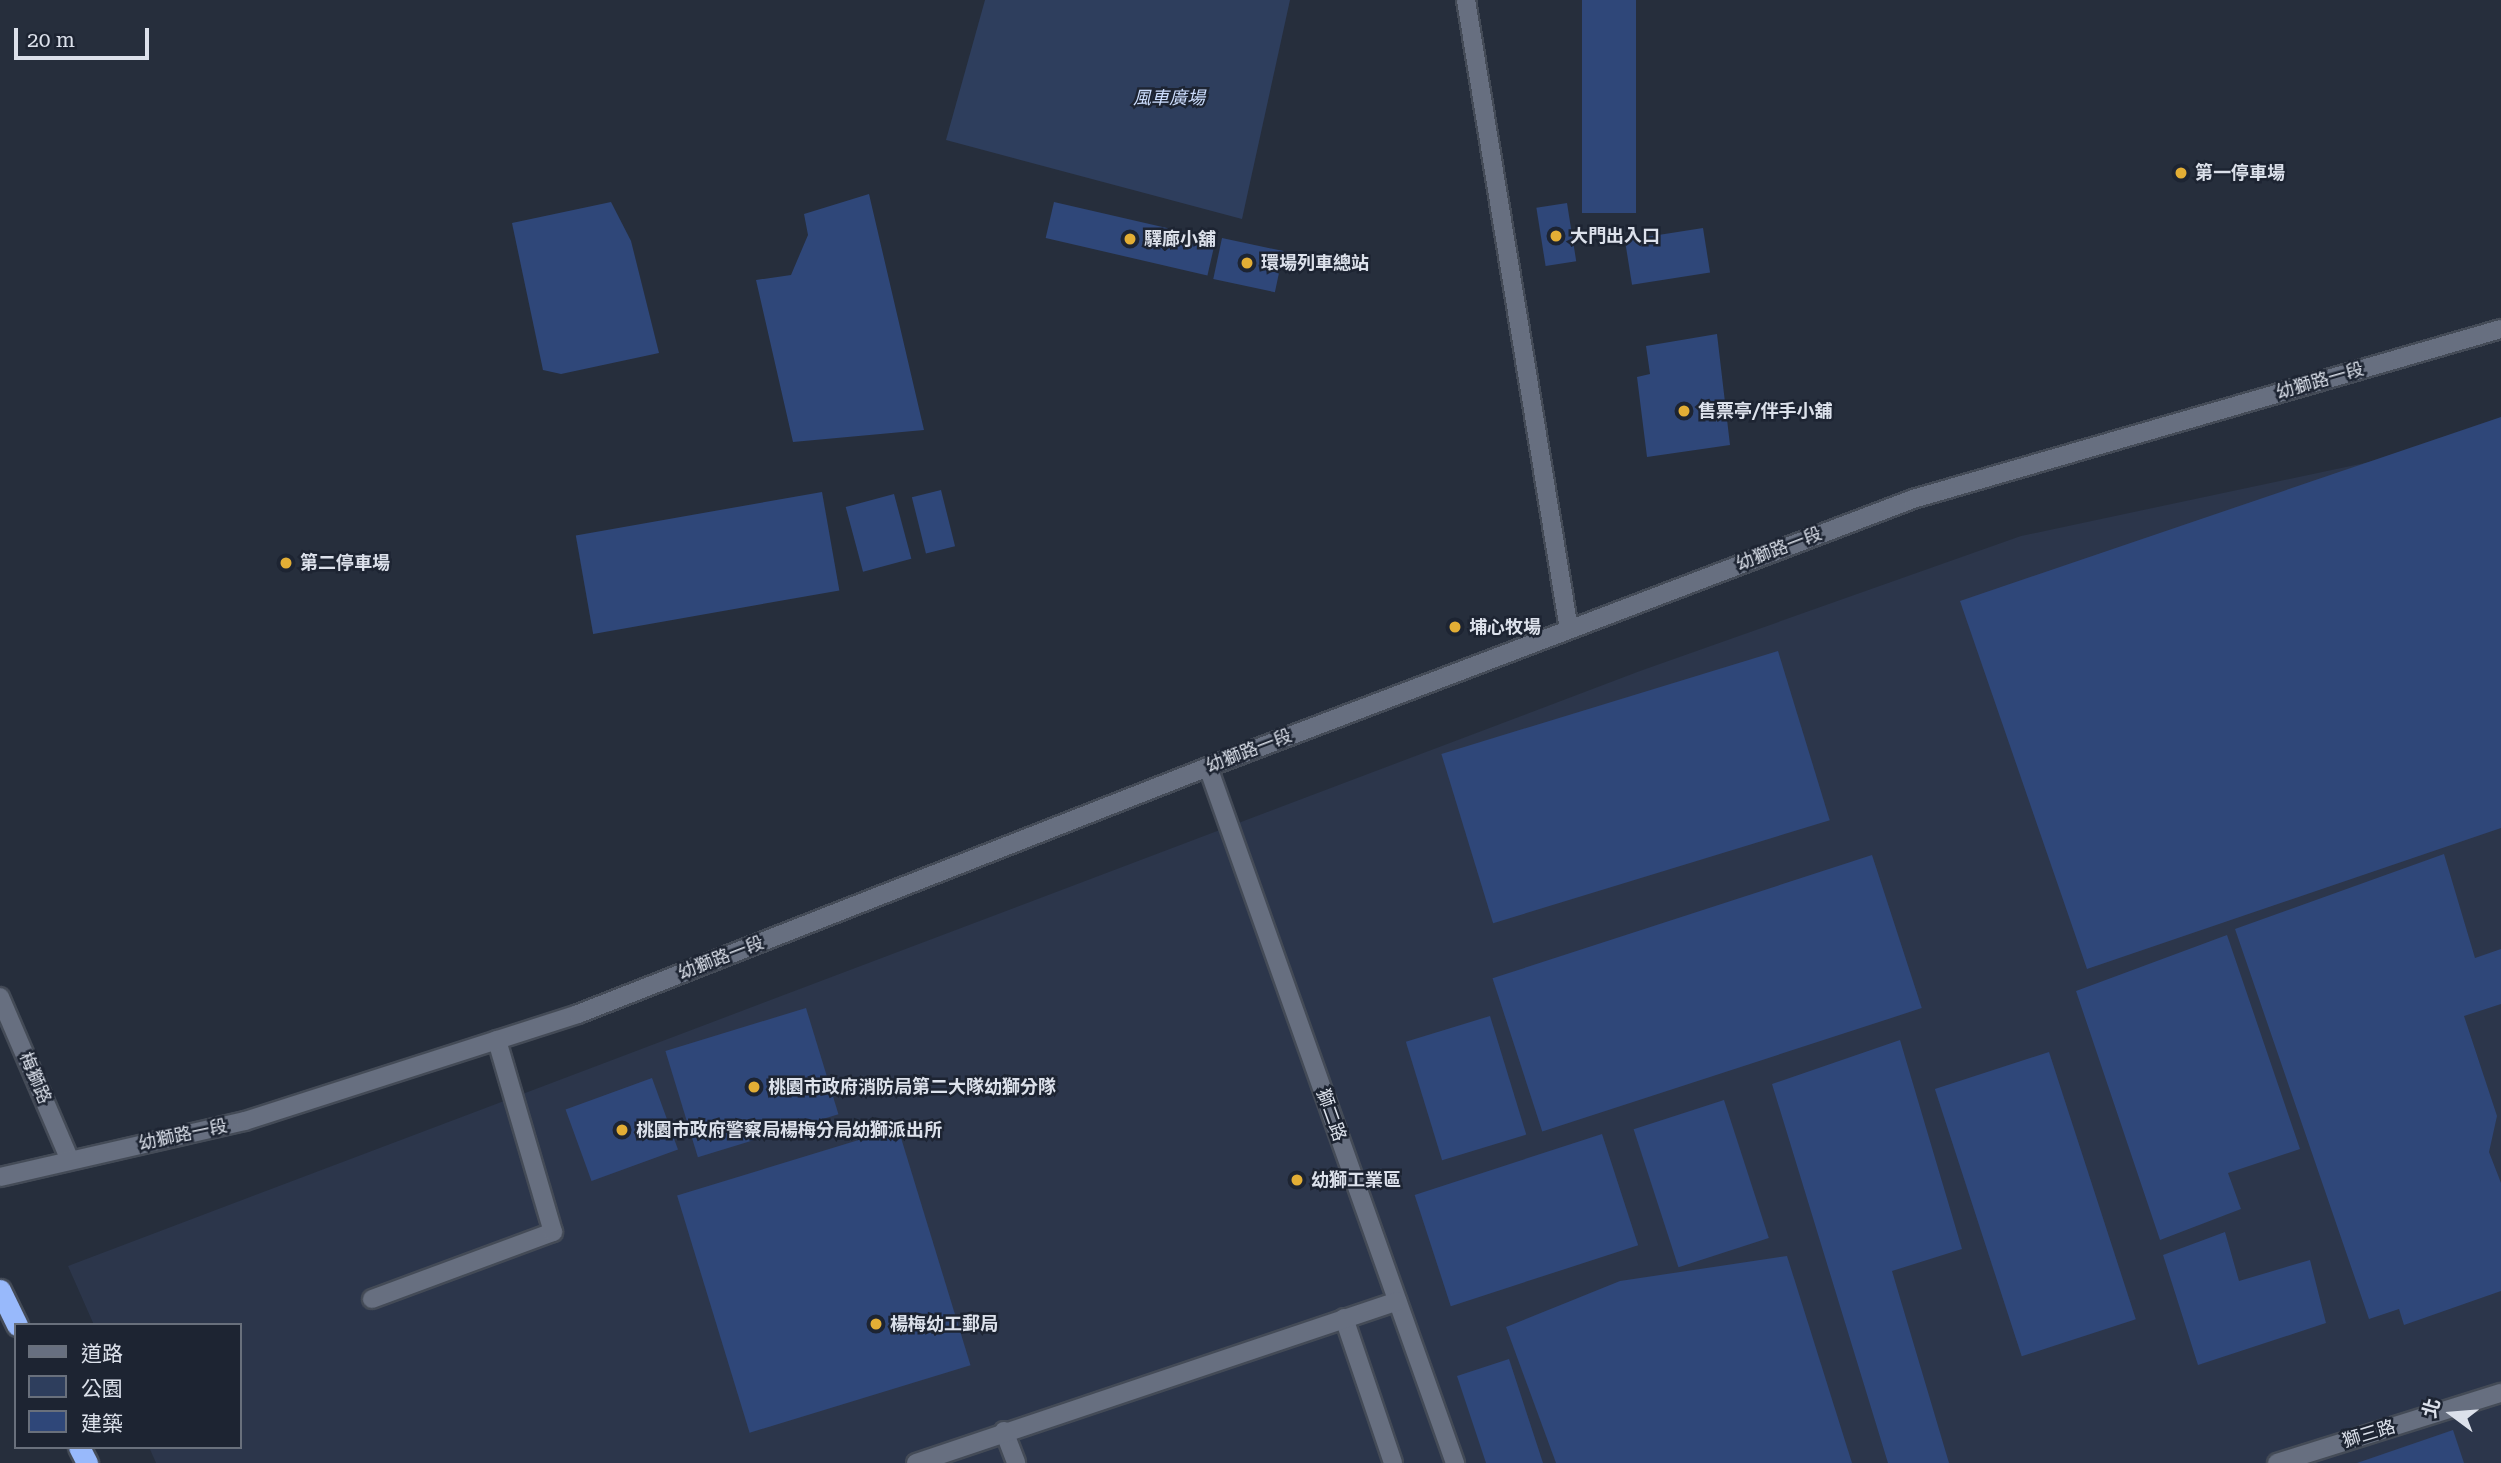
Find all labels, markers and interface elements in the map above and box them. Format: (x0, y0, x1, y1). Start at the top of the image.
scale bar (18, 14, 152, 58)
text: 20 m (27, 28, 75, 52)
park label: 風車廣場 (1133, 87, 1205, 109)
place label: 第一停車場 (2195, 162, 2285, 184)
marker: 第一停車場 (2173, 165, 2189, 181)
place label: 大門出入口 (1570, 225, 1660, 247)
place label: 驛廊小舖 (1144, 228, 1216, 250)
marker: 大門出入口 (1548, 228, 1564, 244)
marker: 驛廊小舖 (1122, 231, 1138, 247)
place label: 環場列車總站 (1261, 252, 1369, 274)
marker: 環場列車總站 (1239, 255, 1255, 271)
street label: 幼獅路一段 (2274, 358, 2366, 404)
place label: 售票亭/伴手小舖 (1698, 400, 1832, 422)
marker: 售票亭/伴手小舖 (1676, 403, 1692, 419)
street label: 幼獅路一段 (1733, 523, 1825, 575)
place label: 第二停車場 (300, 552, 390, 574)
marker: 第二停車場 (278, 555, 294, 571)
place label: 埔心牧場 (1469, 616, 1541, 638)
marker: 埔心牧場 (1447, 619, 1463, 635)
street label: 幼獅路一段 (1203, 725, 1295, 777)
street label: 幼獅路一段 (675, 932, 767, 984)
street label: 梅獅路 (15, 1049, 55, 1107)
place label: 桃園市政府消防局第二大隊幼獅分隊 (768, 1076, 1056, 1098)
marker: 桃園市政府消防局第二大隊幼獅分隊 (746, 1079, 762, 1095)
street label: 獅二路 (1312, 1086, 1350, 1144)
street label: 幼獅路一段 (137, 1115, 229, 1155)
place label: 桃園市政府警察局楊梅分局幼獅派出所 (636, 1119, 942, 1141)
marker: 桃園市政府警察局楊梅分局幼獅派出所 (614, 1122, 630, 1138)
place label: 幼獅工業區 (1311, 1169, 1401, 1191)
marker: 幼獅工業區 (1289, 1172, 1305, 1188)
place label: 楊梅幼工郵局 (890, 1313, 998, 1335)
marker: 楊梅幼工郵局 (868, 1316, 884, 1332)
legend (14, 1323, 242, 1449)
text: 道路 (81, 1342, 123, 1366)
text: 公園 (81, 1377, 123, 1401)
north arrow (2417, 1379, 2487, 1449)
text: 北 (2418, 1396, 2445, 1420)
text: 建築 (81, 1412, 123, 1436)
street label: 獅三路 (2340, 1416, 2398, 1452)

